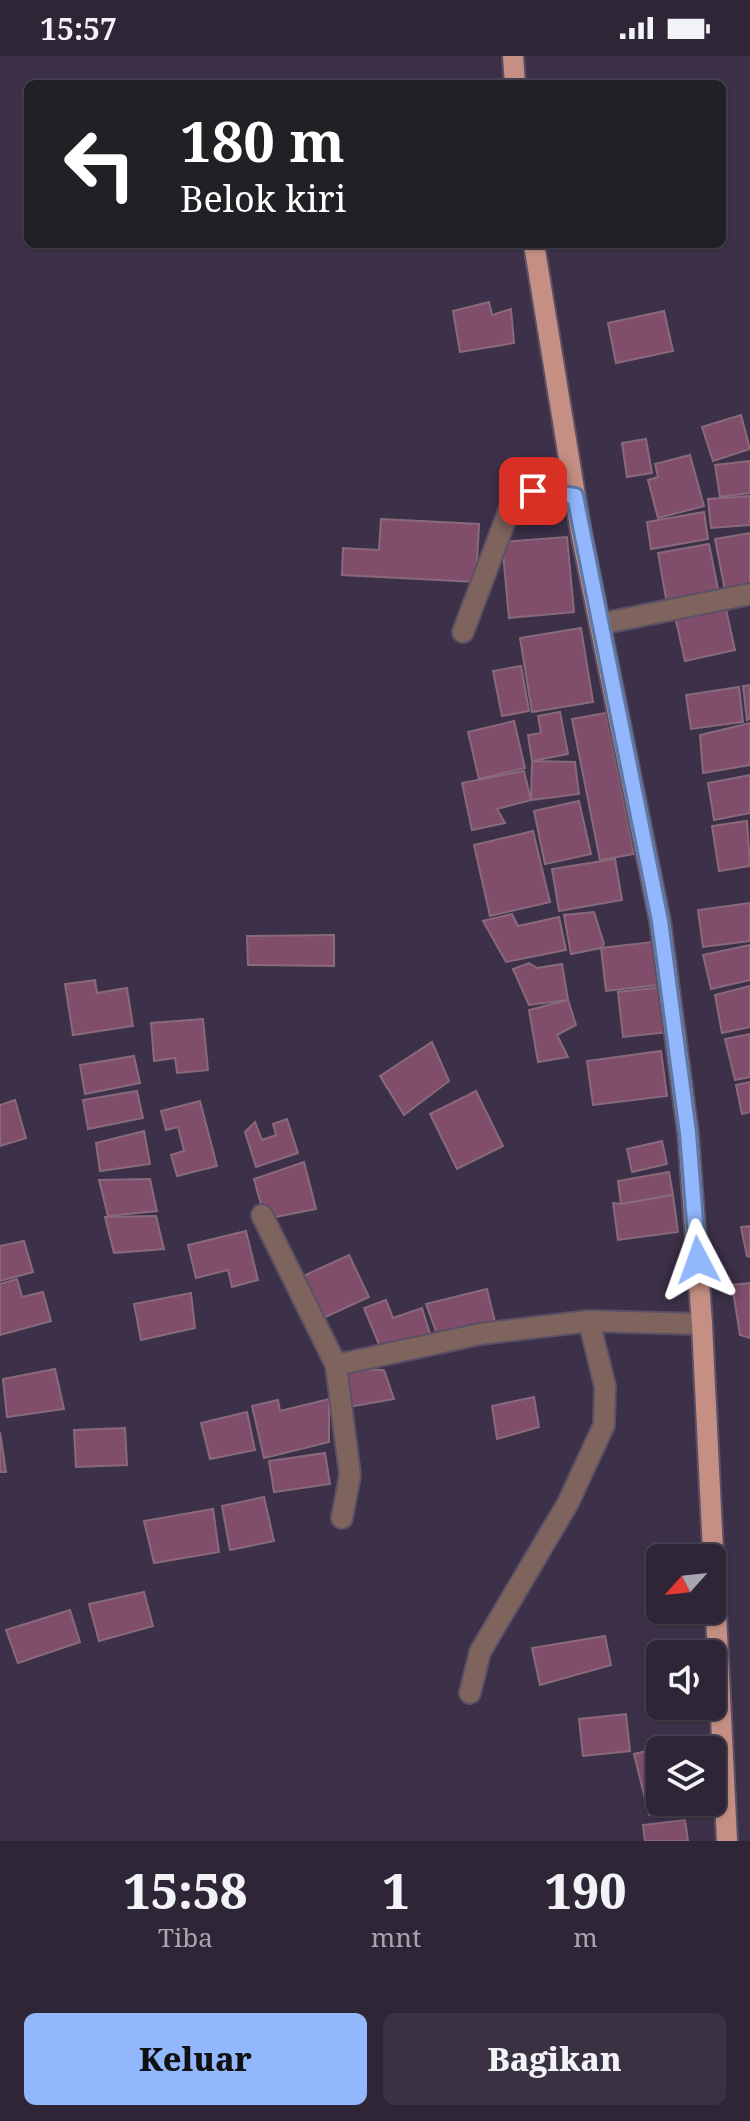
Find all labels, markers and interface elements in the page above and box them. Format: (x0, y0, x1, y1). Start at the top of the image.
text: 15:57 (40, 8, 117, 49)
text: 180 m (180, 102, 345, 178)
icon: left (48, 112, 152, 216)
text: Belok kiri (180, 174, 346, 223)
pin (499, 457, 567, 525)
icon: arrive (511, 469, 555, 513)
position arrow (656, 1218, 740, 1302)
north arrow (646, 1544, 726, 1624)
map controls (646, 1544, 726, 1816)
button: sound (646, 1640, 726, 1720)
button: layers (646, 1736, 726, 1816)
text: 15:58 (124, 1858, 247, 1923)
text: 1 (382, 1858, 410, 1923)
text: 190 (545, 1858, 626, 1923)
text: Tiba (158, 1919, 213, 1955)
text: mnt (371, 1919, 421, 1955)
text: m (573, 1919, 598, 1955)
button: Keluar (24, 2013, 367, 2105)
button: Bagikan (383, 2013, 726, 2105)

